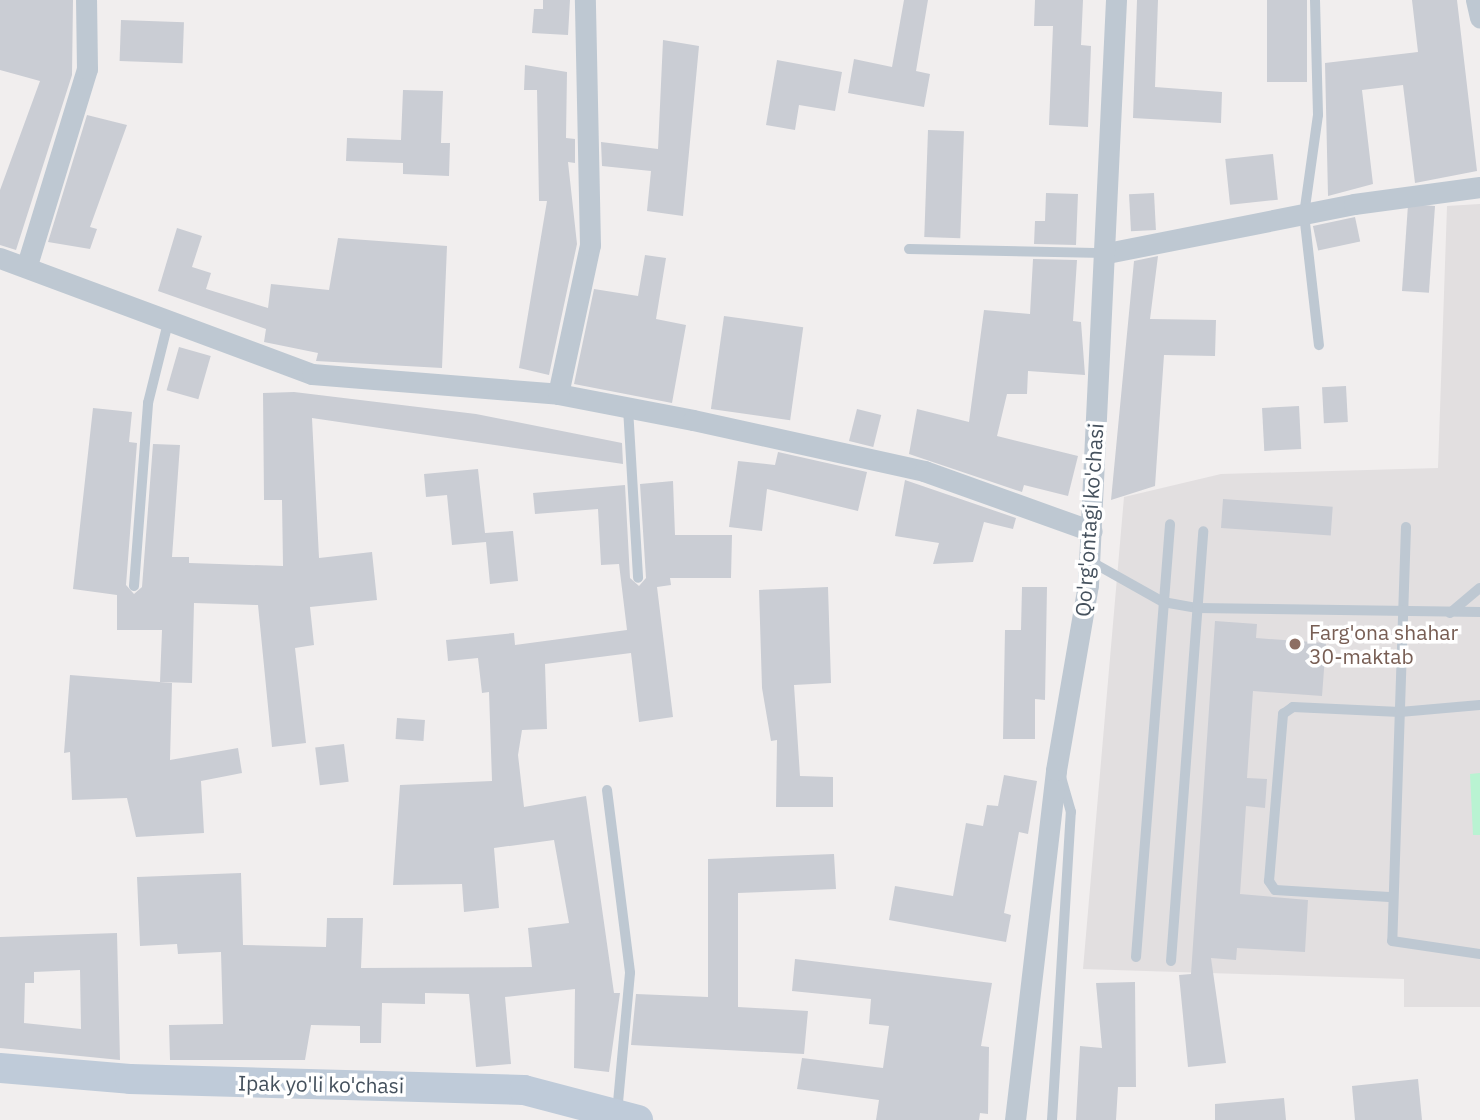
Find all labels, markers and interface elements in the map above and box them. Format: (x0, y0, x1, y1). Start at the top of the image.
street label: Qo'rg'ontagi ko'chasi (1070, 422, 1108, 618)
place label: Farg'ona shahar 30-maktab (1309, 619, 1458, 669)
marker: Farg'ona shahar 30-maktab (1287, 636, 1303, 652)
street label: Ipak yo'li ko'chasi (238, 1070, 404, 1098)

